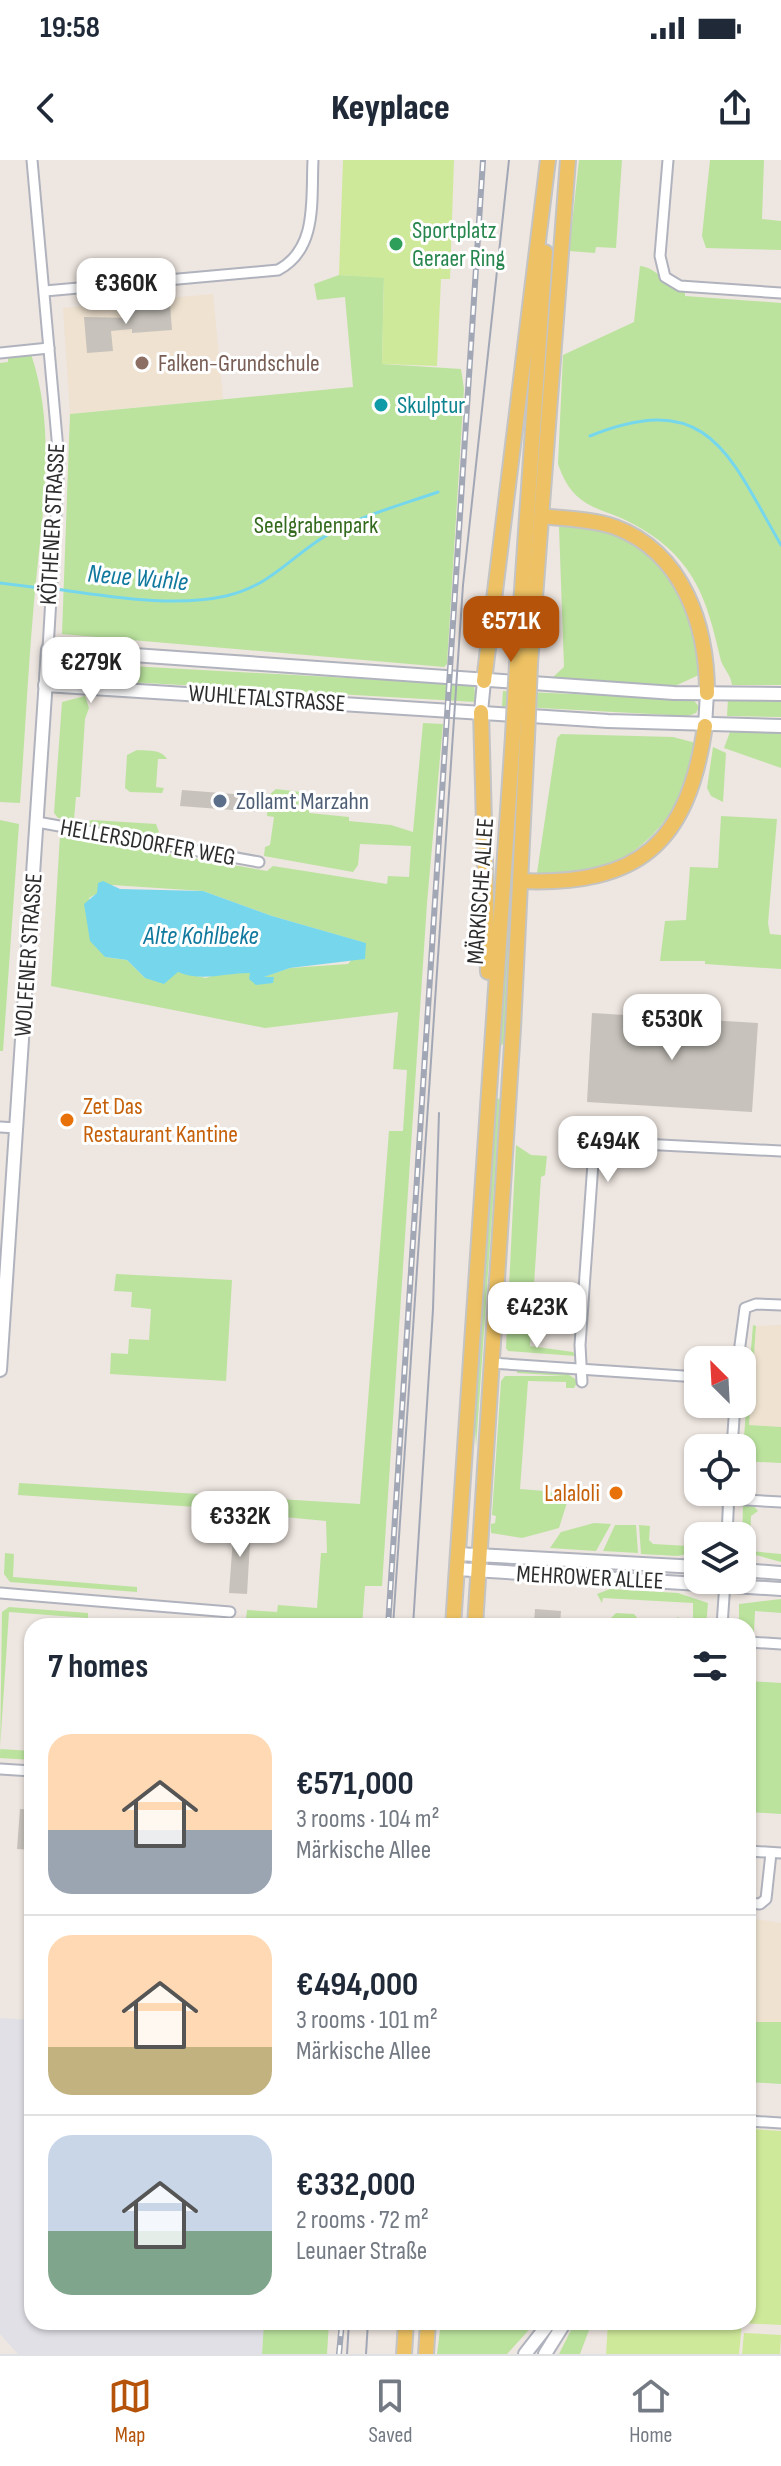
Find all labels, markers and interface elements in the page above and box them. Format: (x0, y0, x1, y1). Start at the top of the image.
text: 19:58 (40, 10, 100, 46)
icon: back (24, 86, 68, 130)
icon: share (713, 86, 757, 130)
text: Keyplace (331, 87, 450, 130)
place label: Sportplatz Geraer Ring (412, 216, 505, 273)
marker: Sportplatz Geraer Ring (387, 235, 405, 253)
pin: €360K (70, 258, 182, 326)
text: €360K (95, 268, 157, 299)
place label: Falken-Grundschule (158, 349, 320, 378)
marker: Falken-Grundschule (133, 354, 151, 372)
place label: Skulptur (397, 391, 465, 420)
marker: Skulptur (372, 396, 390, 414)
street label: KÖTHENER STRASSE (34, 442, 71, 606)
park label: Seelgrabenpark (254, 511, 378, 540)
water label: Neue Wuhle (86, 559, 189, 598)
pin: €571K (455, 596, 567, 664)
text: €571K (481, 606, 541, 637)
pin: €279K (35, 637, 147, 705)
text: €279K (60, 647, 122, 678)
street label: WUHLETALSTRASSE (187, 679, 346, 718)
place label: Zollamt Marzahn (236, 787, 369, 816)
marker: Zollamt Marzahn (211, 792, 229, 810)
street label: HELLERSDORFER WEG (58, 813, 238, 872)
street label: MÄRKISCHE ALLEE (461, 817, 500, 965)
street label: WOLFENER STRASSE (8, 872, 49, 1038)
water label: Alte Kohlbeke (142, 921, 259, 952)
pin: €530K (616, 994, 728, 1062)
text: €530K (641, 1004, 703, 1035)
place label: Zet Das Restaurant Kantine (83, 1092, 238, 1149)
marker: Zet Das Restaurant Kantine (58, 1111, 76, 1129)
pin: €494K (552, 1116, 664, 1184)
text: €494K (576, 1126, 640, 1157)
pin: €423K (481, 1282, 593, 1350)
text: €423K (506, 1292, 568, 1323)
north arrow (684, 1346, 756, 1418)
map controls (684, 1346, 756, 1594)
button: locate (684, 1434, 756, 1506)
place label: Lalaloli (544, 1479, 600, 1508)
marker: Lalaloli (607, 1484, 625, 1502)
pin: €332K (184, 1491, 296, 1559)
text: €332K (209, 1501, 271, 1532)
button: layers (684, 1522, 756, 1594)
street label: MEHROWER ALLEE (516, 1559, 664, 1596)
icon: filters (688, 1644, 732, 1688)
text: 7 homes (48, 1646, 148, 1687)
text: €571,000 (296, 1763, 414, 1804)
icon: home (112, 1766, 208, 1862)
text: 3 rooms · 104 m² (296, 1804, 440, 1835)
text: Märkische Allee (296, 1835, 431, 1866)
text: €494,000 (296, 1964, 418, 2005)
icon: home (112, 1967, 208, 2063)
text: 3 rooms · 101 m² (296, 2005, 438, 2036)
text: Märkische Allee (296, 2036, 431, 2067)
text: €332,000 (296, 2164, 416, 2205)
icon: home (112, 2167, 208, 2263)
text: 2 rooms · 72 m² (296, 2205, 429, 2236)
text: Leunaer Straße (296, 2236, 427, 2267)
tab: Map (108, 2374, 152, 2449)
tab: Saved (368, 2374, 413, 2449)
tab: Home (629, 2374, 673, 2449)

